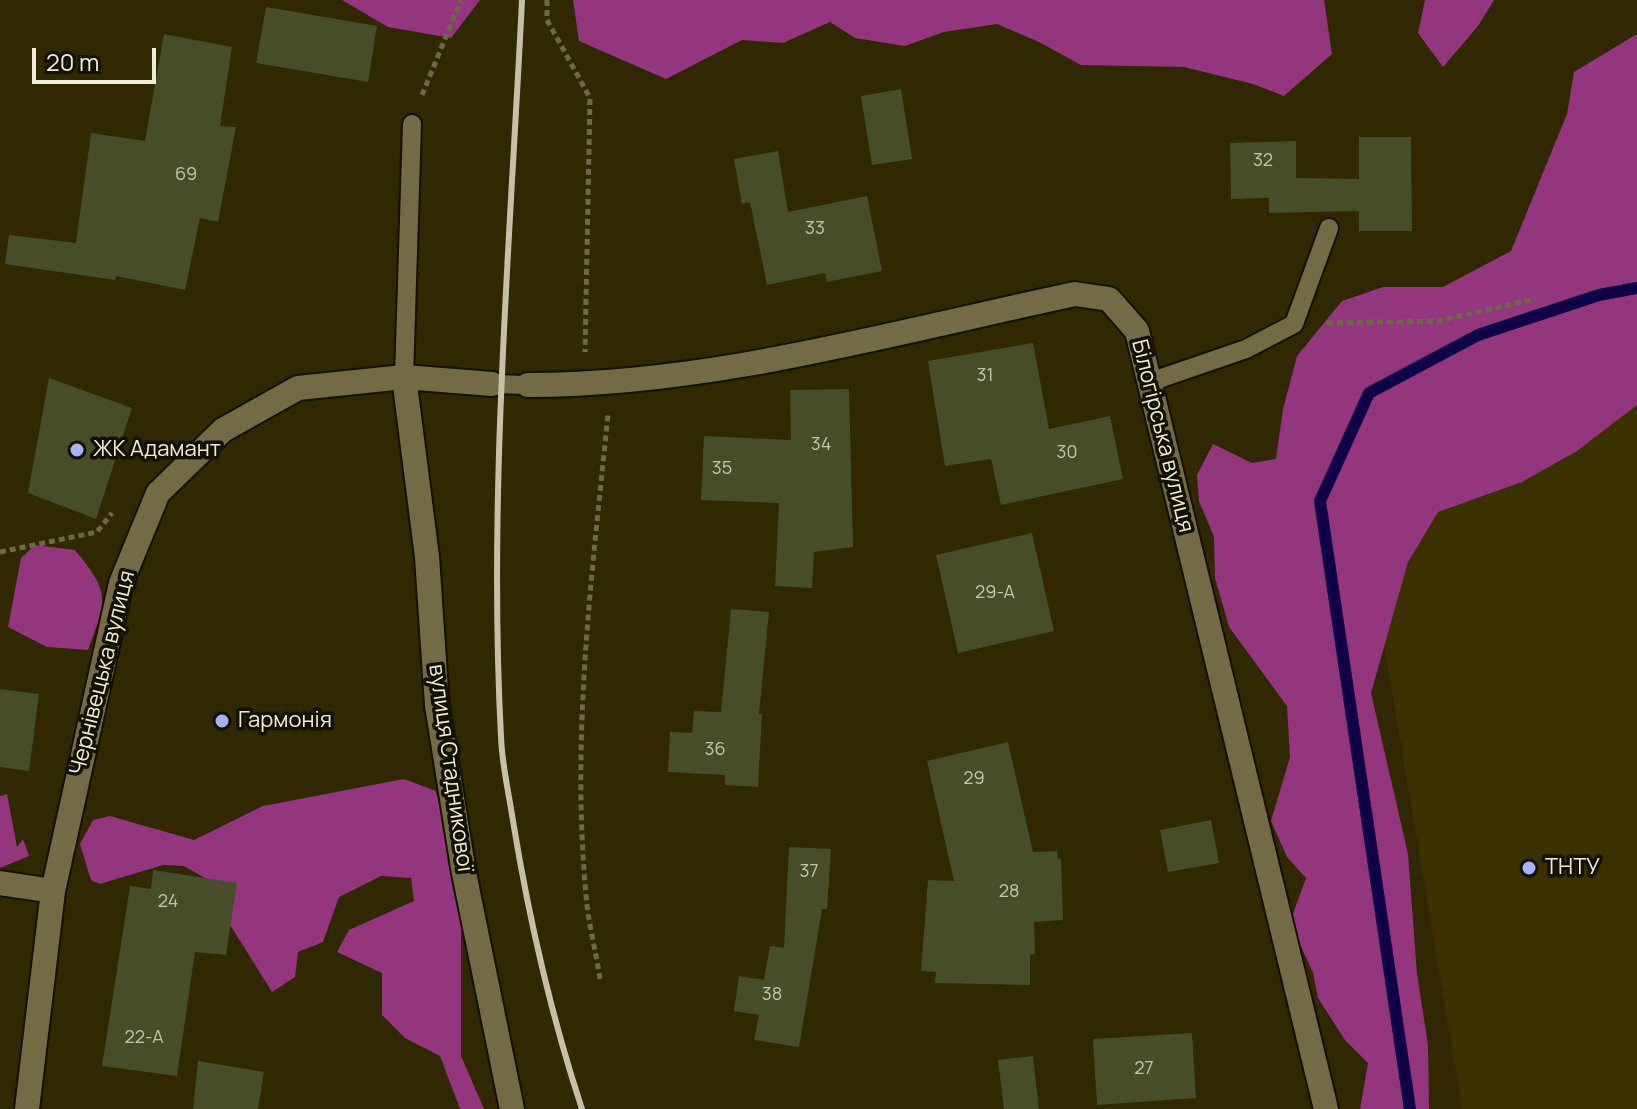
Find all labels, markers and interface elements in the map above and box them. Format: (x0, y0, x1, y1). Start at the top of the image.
scale bar (36, 32, 160, 82)
text: 20 m (46, 45, 99, 78)
house number: 32 (1253, 150, 1273, 172)
house number: 69 (175, 164, 197, 186)
house number: 33 (805, 218, 825, 240)
street label: Білогірська вулиця (1125, 337, 1199, 535)
house number: 31 (977, 365, 993, 387)
house number: 34 (811, 434, 831, 456)
place label: ЖК Адамант (93, 437, 221, 463)
marker: ЖК Адамант (68, 441, 86, 459)
house number: 30 (1057, 442, 1077, 464)
house number: 35 (712, 458, 732, 480)
street label: Чернівецька вулиця (65, 568, 141, 778)
house number: 29-А (975, 582, 1015, 604)
street label: вулиця Стадникової (422, 663, 478, 873)
place label: Гармонія (238, 708, 332, 734)
marker: Гармонія (213, 712, 231, 730)
house number: 36 (704, 739, 726, 761)
house number: 29 (963, 768, 985, 790)
place label: ТНТУ (1545, 855, 1600, 881)
marker: ТНТУ (1520, 859, 1538, 877)
house number: 37 (800, 861, 818, 883)
house number: 28 (999, 881, 1019, 903)
house number: 24 (158, 891, 178, 913)
house number: 38 (762, 984, 782, 1006)
house number: 22-А (124, 1027, 164, 1049)
house number: 27 (1134, 1058, 1154, 1080)

